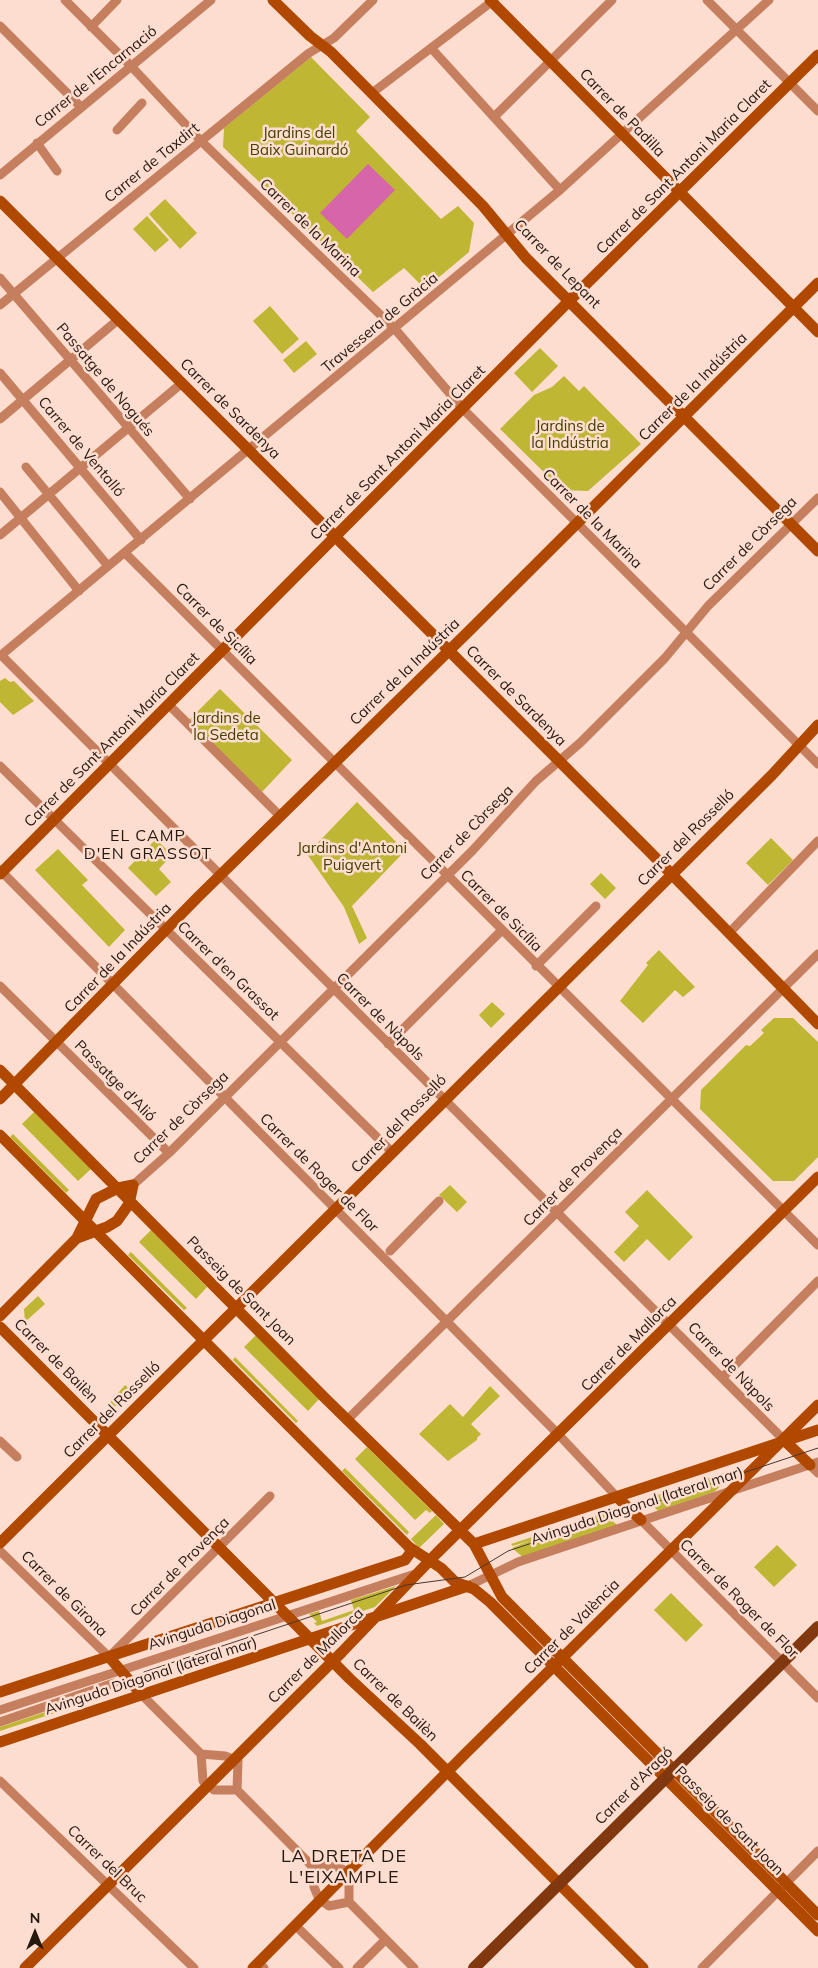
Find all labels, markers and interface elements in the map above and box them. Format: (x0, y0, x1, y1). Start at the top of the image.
street label: Carrer de l'Encarnació (31, 22, 161, 132)
street label: Carrer de Padilla (575, 65, 669, 161)
street label: Carrer de Sant Antoni Maria Claret (593, 76, 775, 258)
street label: Carrer de Taxdirt (101, 119, 203, 207)
park label: Jardins del Baix Guinardó (250, 124, 348, 159)
street label: Carrer de la Marina (256, 175, 364, 281)
street label: Carrer de Lepant (510, 216, 604, 312)
street label: Travessera de Gràcia (318, 269, 442, 377)
street label: Passatge de Nogués (52, 320, 158, 440)
street label: Carrer de la Indústria (635, 329, 751, 445)
street label: Carrer de Sardenya (176, 355, 284, 463)
street label: Carrer de Sant Antoni Maria Claret (307, 362, 489, 544)
street label: Carrer de Ventalló (34, 393, 128, 501)
park label: Jardins de la Indústria (531, 417, 609, 452)
street label: Carrer de la Marina (538, 465, 646, 573)
street label: Carrer de Còrsega (699, 493, 801, 595)
street label: Carrer de Sicília (171, 579, 261, 669)
street label: Carrer de la Indústria (346, 615, 464, 729)
street label: Carrer de Sardenya (462, 642, 570, 750)
street label: Carrer de Sant Antoni Maria Claret (21, 649, 203, 831)
park label: Jardins de la Sedeta (191, 709, 261, 744)
street label: Carrer de Còrsega (417, 782, 517, 884)
street label: Carrer del Rosselló (634, 786, 738, 890)
district label: EL CAMP D'EN GRASSOT (82, 826, 214, 864)
park label: Jardins d'Antoni Puigvert (297, 839, 407, 874)
street label: Carrer de Sicília (456, 866, 546, 956)
street label: Carrer de la Indústria (61, 899, 175, 1017)
street label: Carrer d'en Grassot (173, 918, 283, 1024)
street label: Carrer de Nàpols (332, 969, 428, 1065)
street label: Passatge d'Alió (71, 1037, 159, 1125)
street label: Carrer de Còrsega (130, 1068, 232, 1168)
street label: Carrer del Rosselló (348, 1071, 450, 1177)
street label: Carrer de Roger de Flor (256, 1110, 382, 1236)
street label: Carrer de Provença (520, 1124, 626, 1230)
street label: Passeig de Sant Joan (183, 1233, 299, 1349)
street label: Carrer de Mallorca (577, 1292, 681, 1396)
street label: Carrer de Bailèn (10, 1315, 102, 1407)
street label: Carrer de Nàpols (684, 1319, 778, 1415)
street label: Carrer del Rosselló (60, 1358, 164, 1462)
street label: Avinguda Diagonal (lateral mar) (528, 1463, 746, 1549)
street label: Carrer de Provença (127, 1514, 233, 1620)
street label: Carrer de Roger de Flor (676, 1536, 802, 1662)
street label: Carrer de Girona (17, 1547, 111, 1641)
street label: Carrer de València (521, 1576, 623, 1678)
street label: Avinguda Diagonal (146, 1596, 278, 1654)
street label: Carrer de Mallorca (264, 1604, 368, 1708)
street label: Avinguda Diagonal (lateral mar) (42, 1633, 260, 1719)
street label: Carrer de Bailèn (349, 1655, 441, 1745)
street label: Carrer d'Aragó (591, 1743, 677, 1829)
street label: Passeig de Sant Joan (671, 1763, 787, 1879)
street label: Carrer del Bruc (63, 1822, 151, 1906)
district label: LA DRETA DE L'EIXAMPLE (280, 1846, 408, 1888)
north arrow (10, 1908, 60, 1958)
text: N (30, 1909, 40, 1927)

